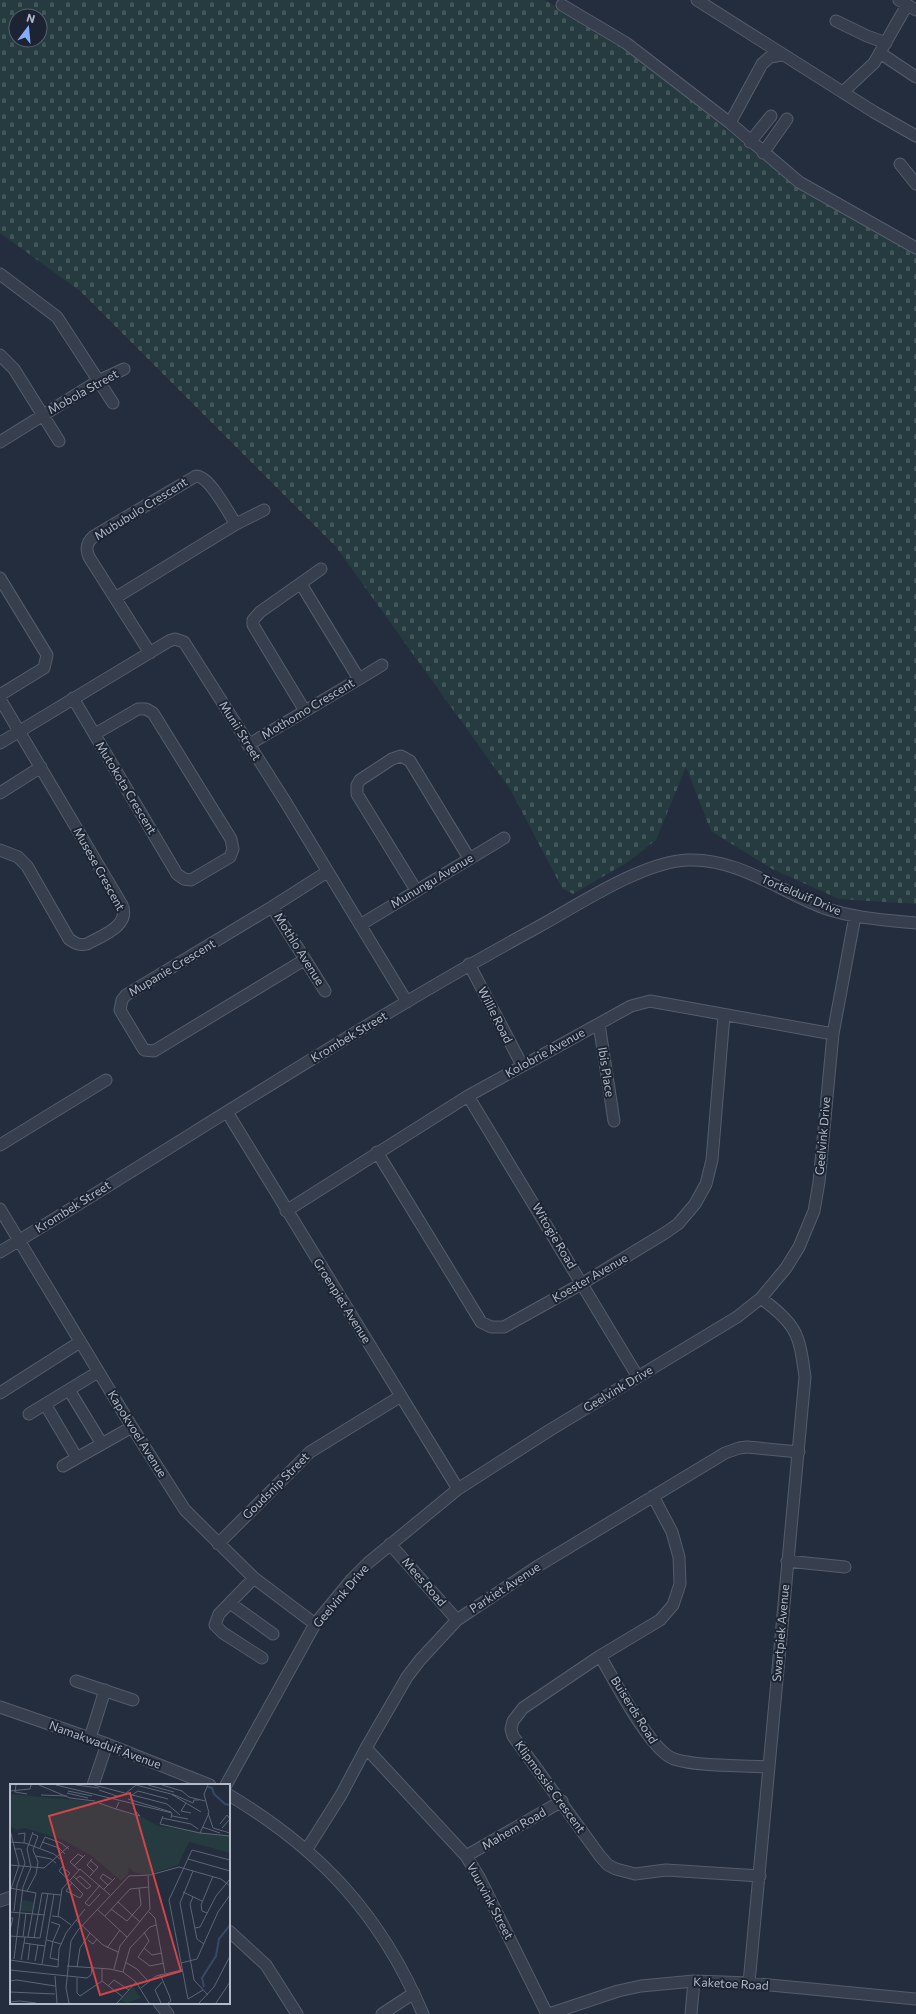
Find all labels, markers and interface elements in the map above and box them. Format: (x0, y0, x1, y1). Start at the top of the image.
north arrow (8, 8, 48, 48)
text: N (25, 11, 37, 25)
street label: Mobola Street (45, 366, 120, 416)
street label: Mububulo Crescent (91, 474, 190, 542)
street label: Mothomo Crescent (258, 675, 357, 741)
street label: Munii Street (217, 698, 265, 763)
street label: Mutokota Crescent (94, 739, 160, 836)
street label: Musese Crescent (71, 825, 129, 913)
street label: Munungu Avenue (388, 850, 475, 910)
street label: Tortelduif Drive (759, 871, 844, 917)
street label: Mothlo Avenue (272, 910, 328, 987)
street label: Mupanie Crescent (126, 936, 217, 999)
street label: Willie Road (476, 984, 516, 1045)
street label: Krombek Street (308, 1008, 389, 1064)
street label: Kolobrie Avenue (502, 1025, 587, 1080)
street label: Ibis Place (596, 1046, 618, 1098)
street label: Geelvink Drive (812, 1096, 832, 1176)
street label: Krombek Street (32, 1177, 113, 1235)
street label: Witogie Road (530, 1200, 580, 1271)
street label: Koester Avenue (549, 1250, 630, 1304)
street label: Groenpiet Avenue (311, 1255, 375, 1345)
street label: Geelvink Drive (580, 1362, 655, 1414)
street label: Kapokvoel Avenue (105, 1387, 170, 1480)
street label: Goudsnip Street (239, 1449, 312, 1521)
street label: Mees Road (400, 1554, 450, 1609)
street label: Parkiet Avenue (466, 1559, 543, 1615)
street label: Geelvink Drive (310, 1561, 371, 1630)
street label: Swartpiek Avenue (769, 1584, 791, 1682)
street label: Buiserds Road (609, 1673, 661, 1746)
street label: Namakwaduif Avenue (47, 1717, 163, 1771)
street label: Klipmossie Crescent (513, 1738, 589, 1835)
inset map (10, 1784, 230, 2004)
street label: Mahem Road (479, 1804, 548, 1852)
street label: Vuurvink Street (465, 1860, 517, 1941)
street label: Kaketoe Road (693, 1974, 769, 1992)

